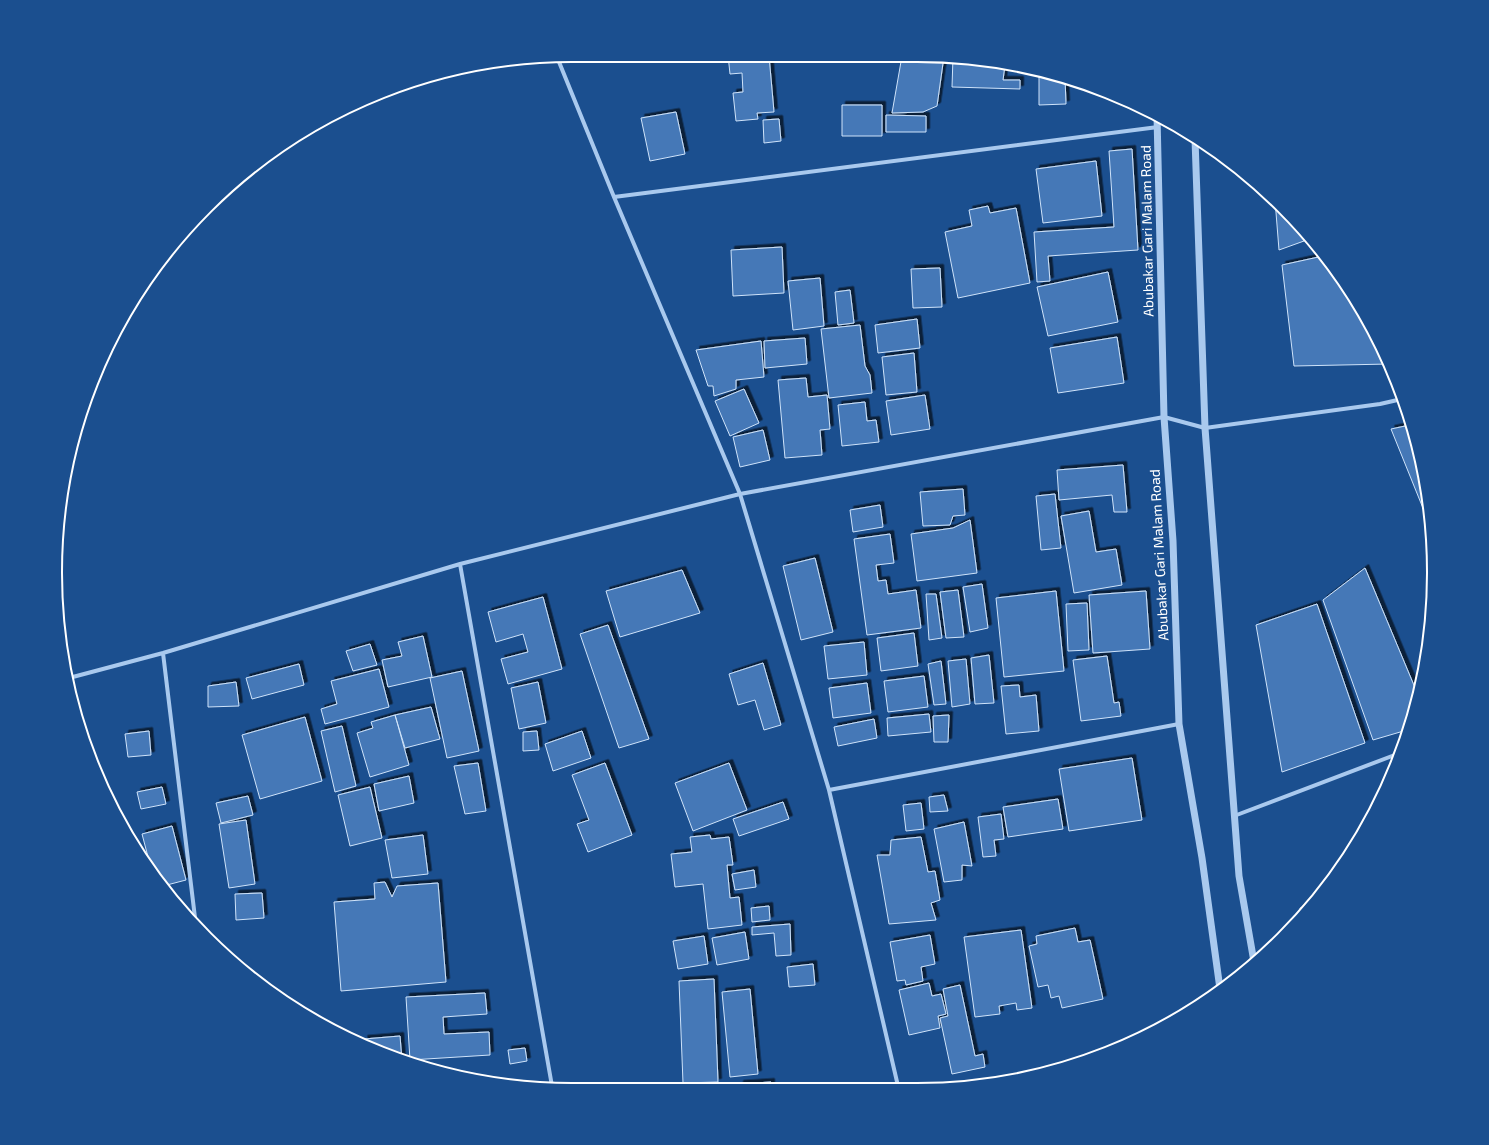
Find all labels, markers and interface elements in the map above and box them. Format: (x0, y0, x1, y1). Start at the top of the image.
street label: Abubakar Gari Malam Road (1137, 145, 1156, 317)
street label: Abubakar Gari Malam Road (1146, 469, 1171, 641)

